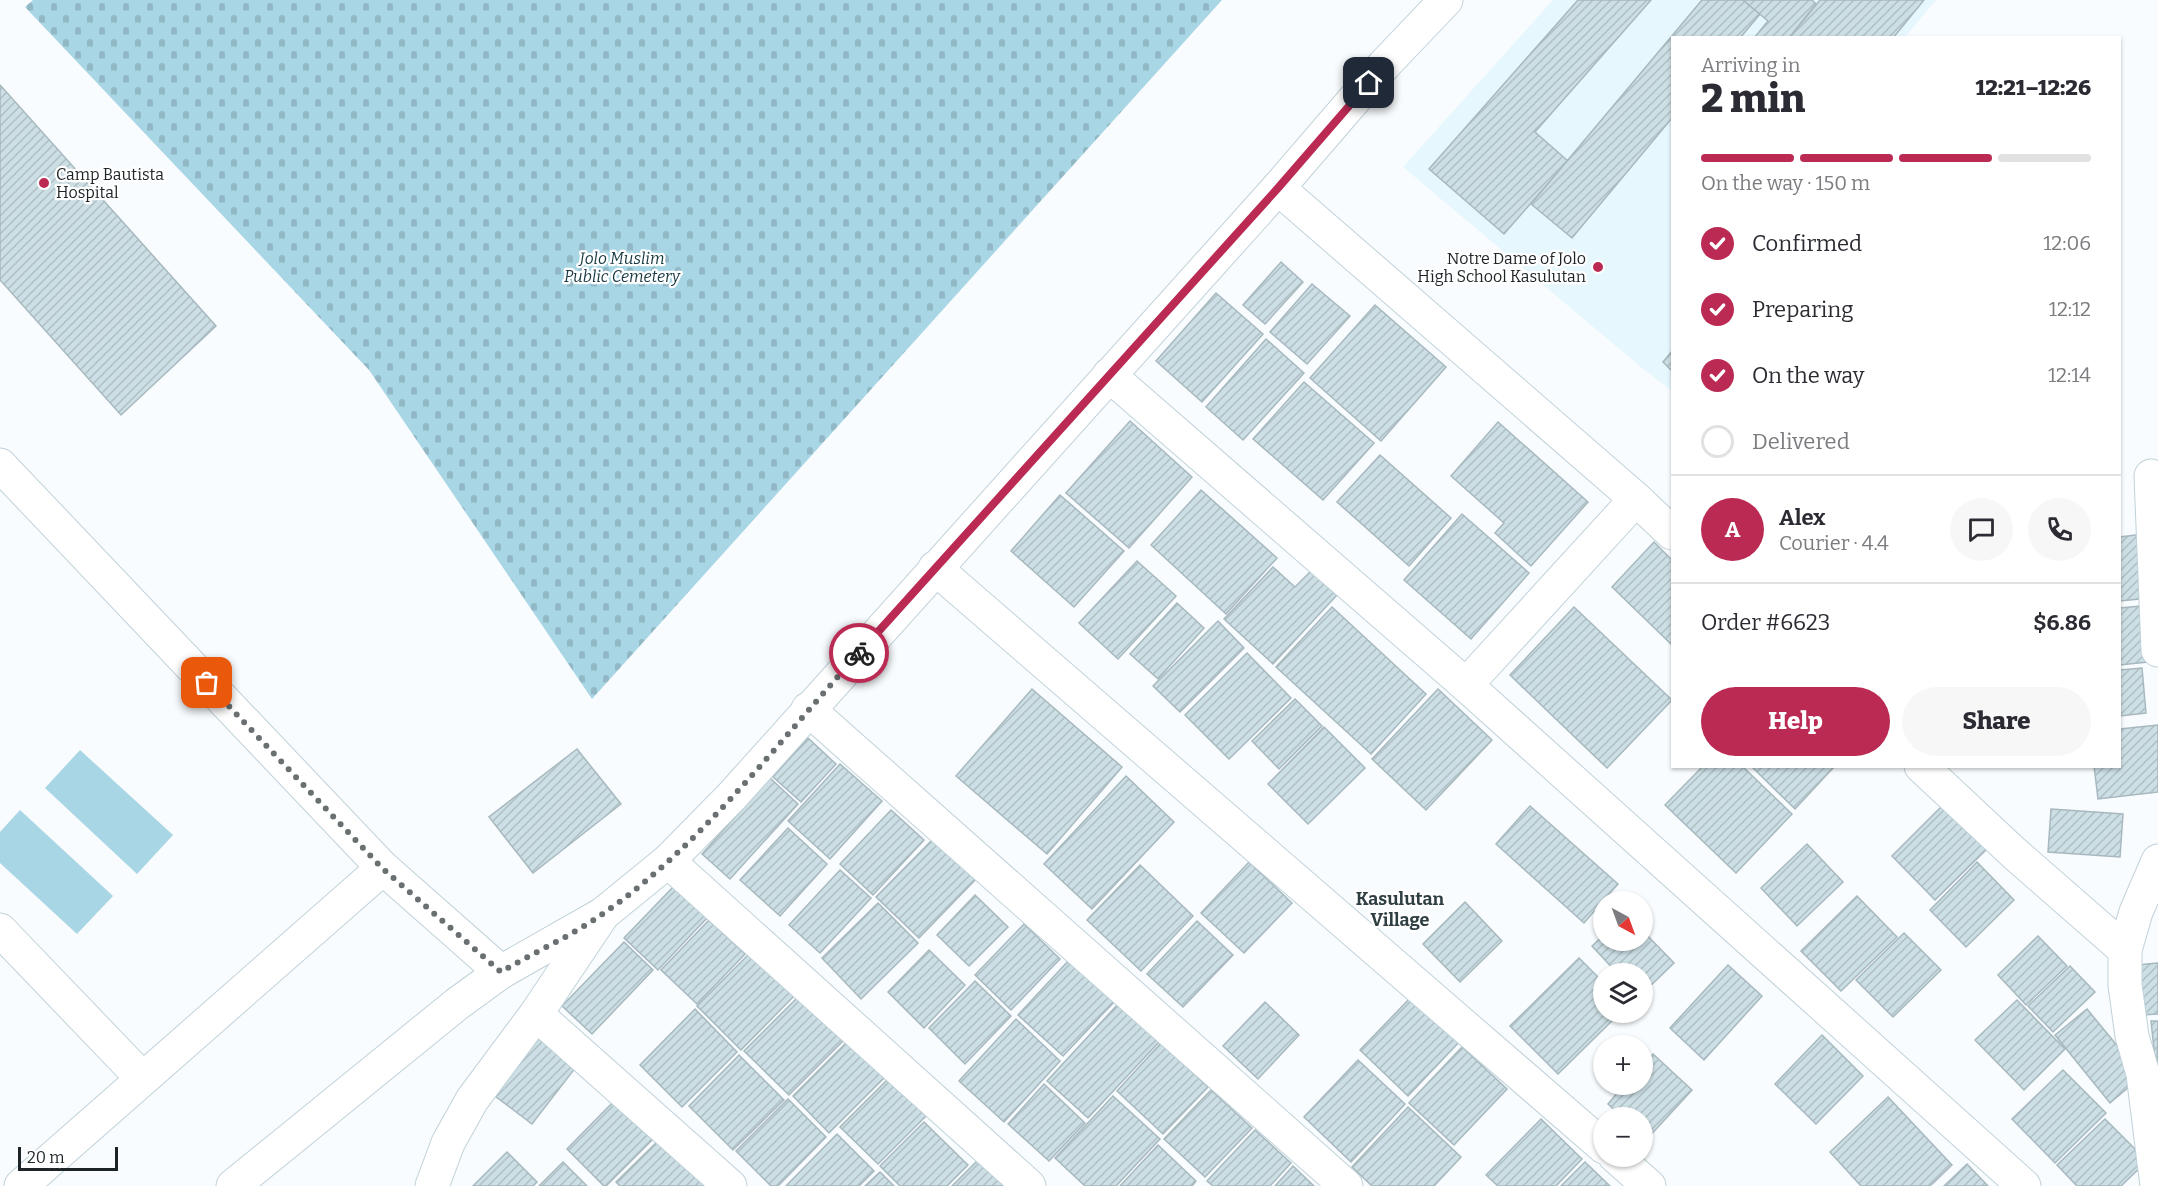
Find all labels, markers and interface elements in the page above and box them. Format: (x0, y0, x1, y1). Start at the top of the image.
text: Arriving in (1701, 53, 1800, 77)
pin (1343, 57, 1394, 108)
icon: home (1352, 66, 1385, 99)
text: 12:21–12:26 (1975, 74, 2091, 101)
text: 2 min (1701, 76, 1805, 122)
place label: Camp Bautista Hospital (56, 165, 164, 202)
text: On the way · 150 m (1701, 171, 1870, 195)
marker: Camp Bautista Hospital (37, 176, 51, 190)
icon: check (1701, 227, 1734, 260)
text: Confirmed (1752, 230, 1862, 257)
text: 12:06 (2043, 231, 2091, 255)
park label: Jolo Muslim Public Cemetery (564, 249, 681, 286)
place label: Notre Dame of Jolo High School Kasulutan (1417, 249, 1586, 286)
marker: Notre Dame of Jolo High School Kasulutan (1591, 260, 1605, 274)
icon: check (1701, 293, 1734, 326)
text: Preparing (1752, 296, 1854, 323)
text: 12:12 (2049, 297, 2091, 321)
icon: check (1701, 359, 1734, 392)
text: On the way (1752, 362, 1864, 389)
text: 12:14 (2048, 363, 2091, 387)
text: Delivered (1752, 428, 1850, 455)
button: chat (1950, 498, 2013, 561)
button: phone (2028, 498, 2091, 561)
text: Alex (1779, 504, 1825, 531)
text: A (1725, 516, 1740, 543)
text: Courier · 4.4 (1779, 531, 1889, 555)
text: Order #6623 (1701, 609, 1830, 636)
text: $6.86 (2033, 609, 2091, 636)
courier (829, 623, 889, 683)
icon: bike (843, 637, 876, 670)
pin (181, 657, 232, 708)
icon: bag (190, 666, 223, 699)
button: Help (1701, 687, 1890, 756)
button: Share (1902, 687, 2091, 756)
district label: Kasulutan Village (1356, 888, 1445, 931)
north arrow (1593, 891, 1653, 951)
map controls (1593, 891, 1653, 1167)
button: layers (1593, 963, 1653, 1023)
button: + (1593, 1035, 1653, 1095)
button: − (1593, 1107, 1653, 1167)
scale bar (18, 1144, 118, 1172)
text: 20 m (27, 1148, 64, 1167)

